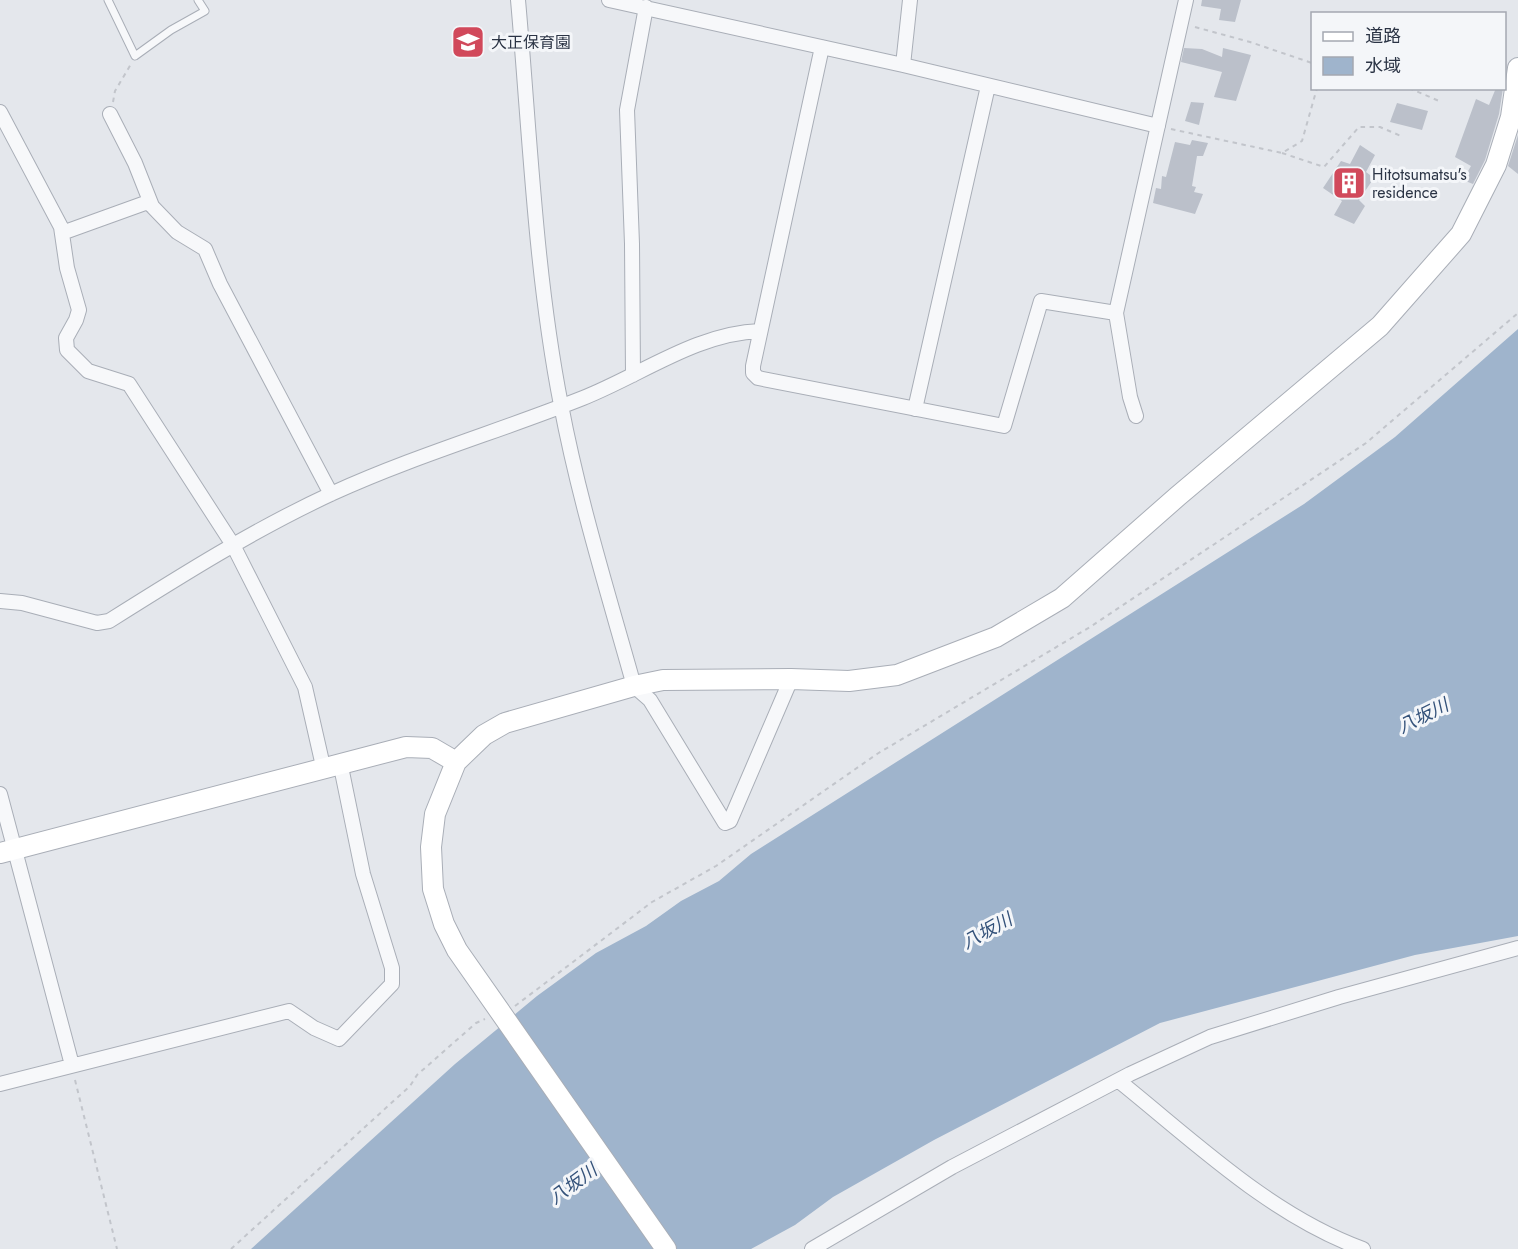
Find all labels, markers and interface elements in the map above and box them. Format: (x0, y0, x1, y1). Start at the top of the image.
legend (1311, 12, 1506, 90)
text: 道路 (1365, 23, 1401, 49)
school or university icon: 大正保育園 (450, 24, 486, 60)
place label: 大正保育園 (491, 31, 571, 54)
text: 水域 (1365, 53, 1401, 79)
place label: Hitotsumatsu's residence (1372, 163, 1467, 204)
building icon: Hitotsumatsu's residence (1331, 165, 1367, 201)
water label: 八坂川 (1393, 691, 1455, 740)
water label: 八坂川 (957, 906, 1019, 955)
water label: 八坂川 (544, 1156, 604, 1210)

